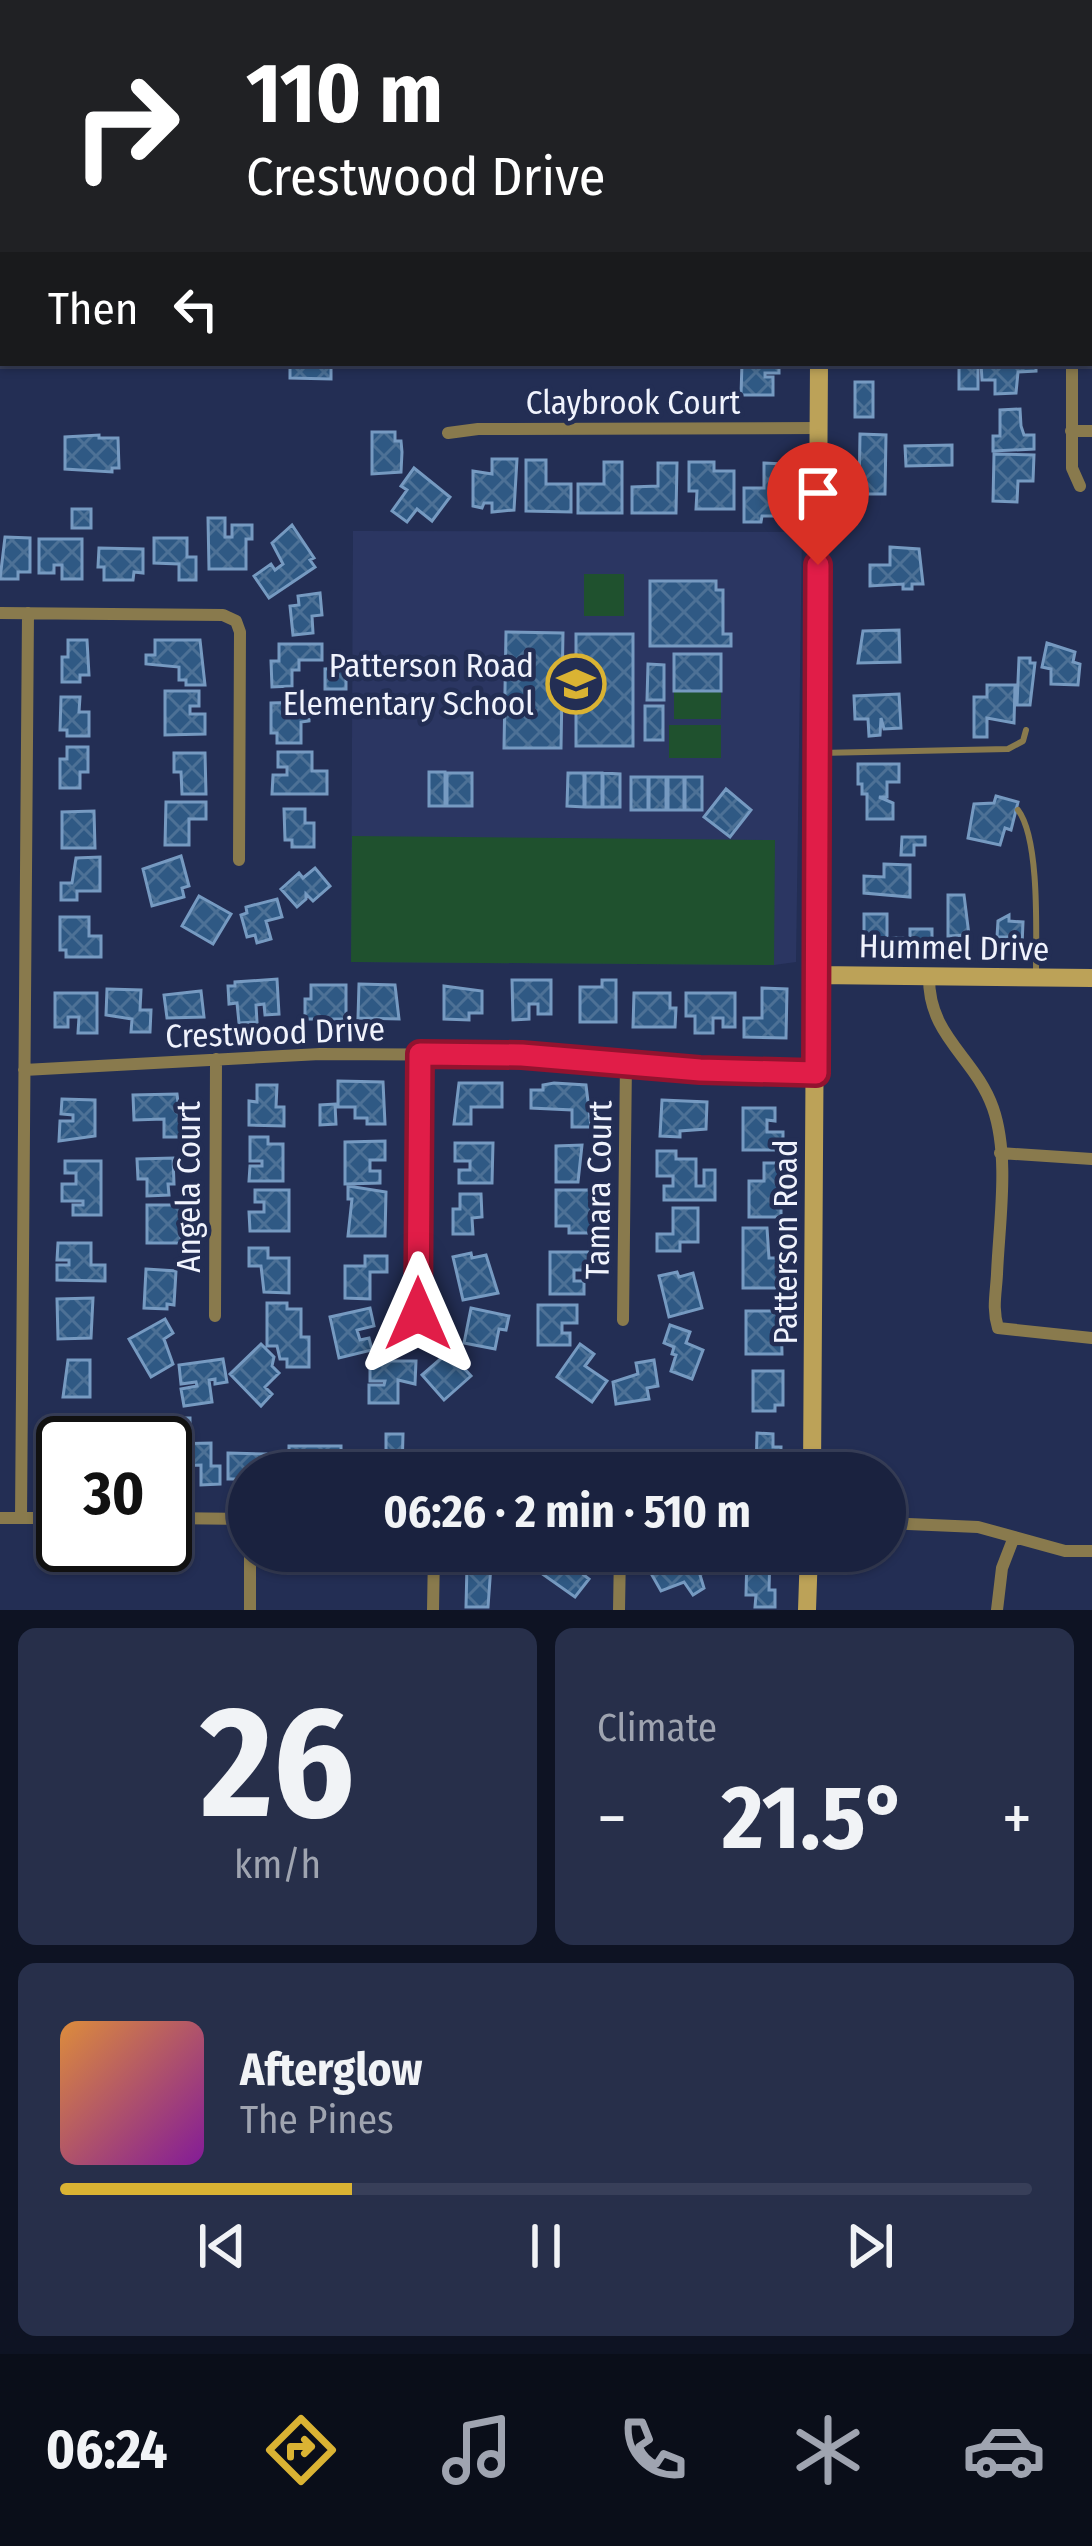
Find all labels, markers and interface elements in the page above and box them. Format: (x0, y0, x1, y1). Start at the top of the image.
text: 110 m (246, 43, 443, 144)
icon: right (48, 48, 204, 204)
text: Crestwood Drive (246, 145, 605, 209)
icon: left (163, 276, 229, 342)
text: Then (48, 282, 139, 336)
street label: Claybrook Court (526, 383, 740, 423)
pin (767, 442, 869, 565)
icon: arrive (785, 460, 851, 526)
place label: Patterson Road Elementary School (283, 646, 534, 724)
school or university icon: Patterson Road Elementary School (545, 653, 607, 715)
street label: Hummel Drive (858, 926, 1050, 970)
street label: Crestwood Drive (165, 1009, 386, 1057)
street label: Tamara Court (577, 1100, 621, 1280)
street label: Angela Court (169, 1101, 209, 1273)
street label: Patterson Road (766, 1139, 806, 1345)
position arrow (355, 1251, 481, 1377)
speed limit sign: 30 (36, 1416, 192, 1572)
text: 06:26 · 2 min · 510 m (383, 1485, 751, 1539)
text: 26 (201, 1670, 354, 1857)
text: Climate (597, 1705, 717, 1751)
text: 21.5° (722, 1764, 907, 1872)
text: − (597, 1779, 627, 1858)
text: + (1002, 1779, 1032, 1858)
text: km/h (234, 1842, 321, 1888)
text: Afterglow (240, 2043, 422, 2097)
text: The Pines (240, 2097, 394, 2143)
icon: previous (189, 2213, 255, 2279)
icon: pause (513, 2213, 579, 2279)
icon: next (837, 2213, 903, 2279)
icon: directions (259, 2408, 343, 2492)
icon: music (435, 2408, 519, 2492)
icon: phone (611, 2408, 695, 2492)
icon: climate (786, 2408, 870, 2492)
icon: car (962, 2408, 1046, 2492)
text: 06:24 (46, 2418, 168, 2482)

